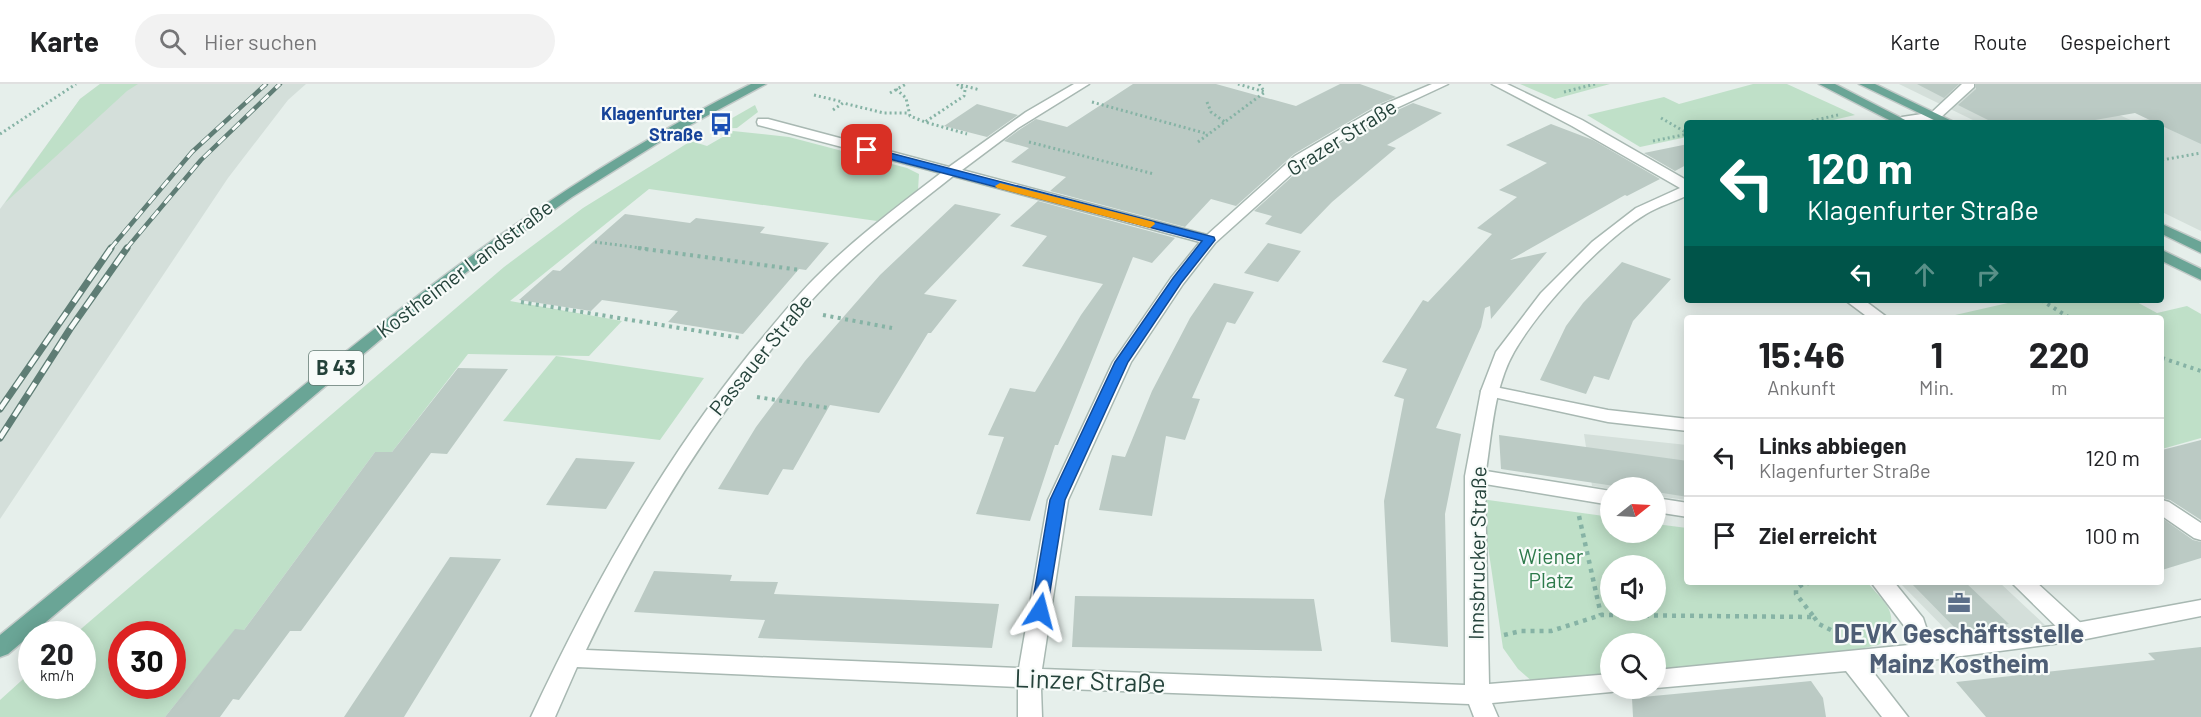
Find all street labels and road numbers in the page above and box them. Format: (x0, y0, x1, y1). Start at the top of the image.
street label: Grazer Straße (1282, 93, 1401, 180)
street label: Kostheimer Landstraße (371, 193, 557, 342)
street label: Passauer Straße (703, 288, 816, 420)
road number: B 43 (309, 351, 363, 385)
street label: Innsbrucker Straße (1462, 466, 1491, 640)
street label: Linzer Straße (1014, 661, 1166, 698)

